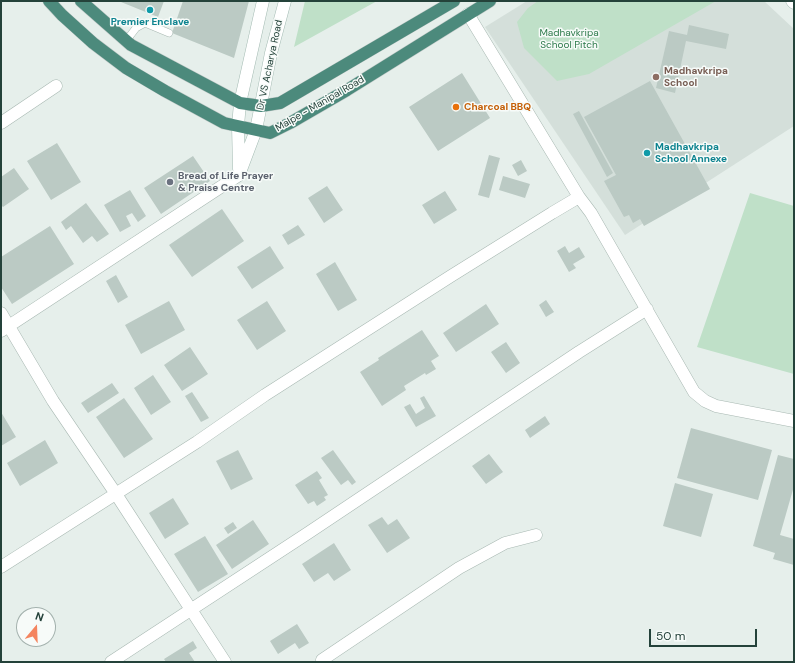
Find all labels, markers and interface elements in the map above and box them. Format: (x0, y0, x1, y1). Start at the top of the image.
marker: Premier Enclave (145, 5, 155, 15)
place label: Premier Enclave (111, 16, 189, 28)
street label: Dr VS Acharya Road (255, 19, 285, 111)
park label: Madhavkripa School Pitch (539, 27, 599, 50)
place label: Madhavkripa School (664, 65, 728, 88)
marker: Madhavkripa School (651, 72, 661, 82)
street label: Malpe - Manipal Road (273, 74, 367, 134)
place label: Charcoal BBQ (464, 101, 531, 113)
marker: Charcoal BBQ (451, 102, 461, 112)
place label: Madhavkripa School Annexe (655, 141, 727, 164)
marker: Madhavkripa School Annexe (642, 148, 652, 158)
place label: Bread of Life Prayer & Praise Centre (178, 170, 273, 194)
marker: Bread of Life Prayer & Praise Centre (165, 177, 175, 187)
north arrow (16, 607, 56, 647)
text: N (34, 609, 46, 625)
scale bar (651, 621, 759, 647)
text: 50 m (656, 628, 685, 644)

